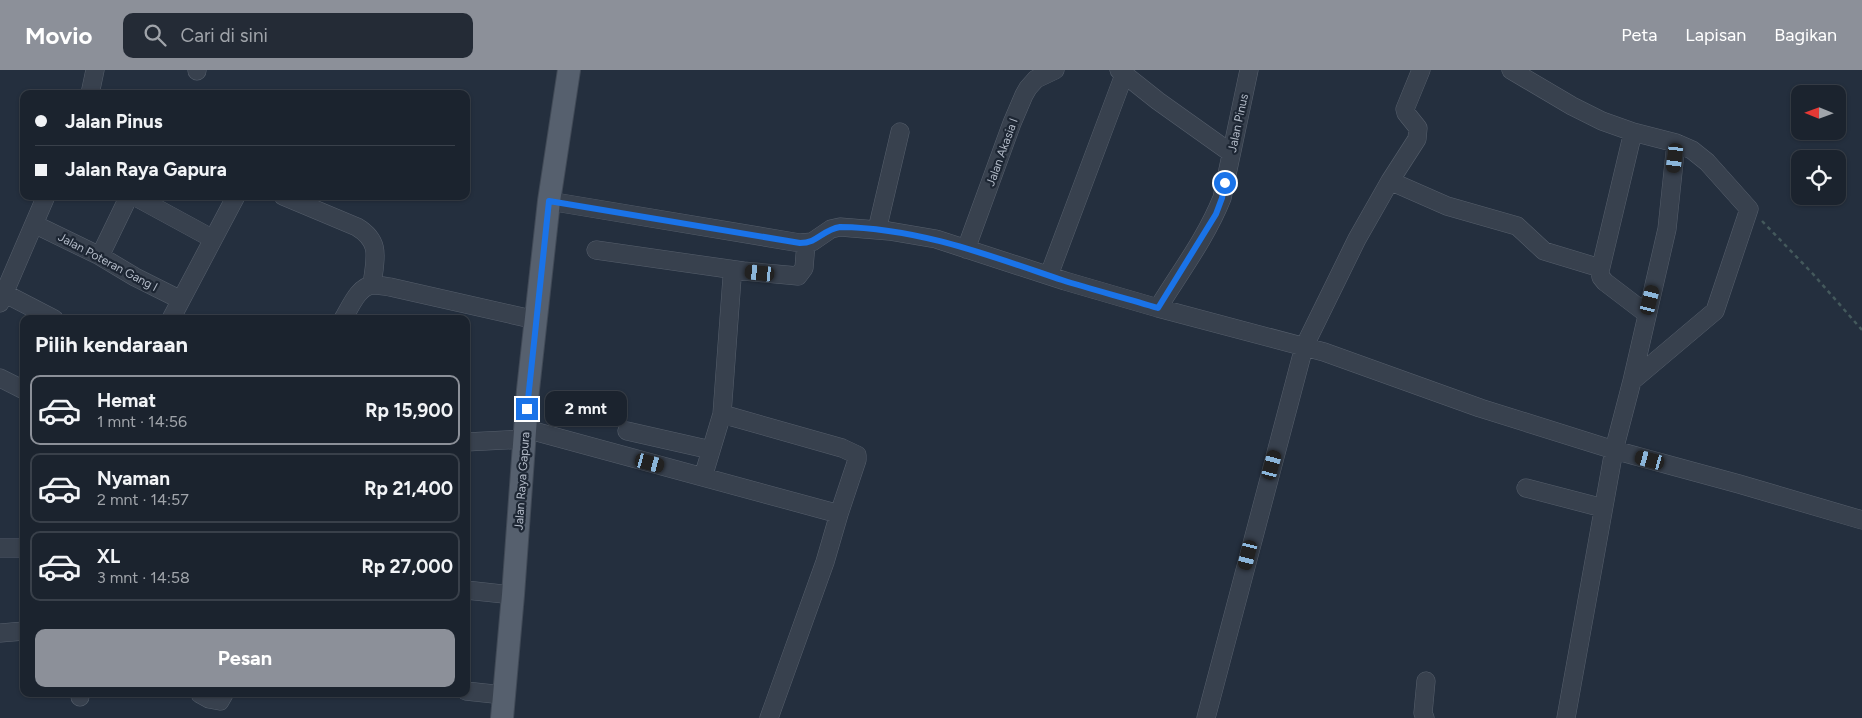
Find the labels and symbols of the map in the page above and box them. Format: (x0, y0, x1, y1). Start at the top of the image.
north arrow (1791, 85, 1846, 140)
street label: Jalan Pinus (1225, 92, 1251, 154)
street label: Jalan Akasia I (983, 116, 1021, 188)
car (1665, 142, 1684, 174)
route start (1214, 172, 1236, 194)
street label: Jalan Poteran Gang I (56, 230, 160, 294)
car (744, 264, 775, 282)
car (1639, 284, 1660, 316)
callout: 2 mnt (544, 392, 627, 426)
route end (516, 398, 538, 420)
street label: Jalan Raya Gapura (512, 431, 532, 531)
car (1260, 449, 1283, 481)
car (1633, 449, 1666, 471)
car (633, 452, 666, 474)
car (1237, 539, 1258, 571)

